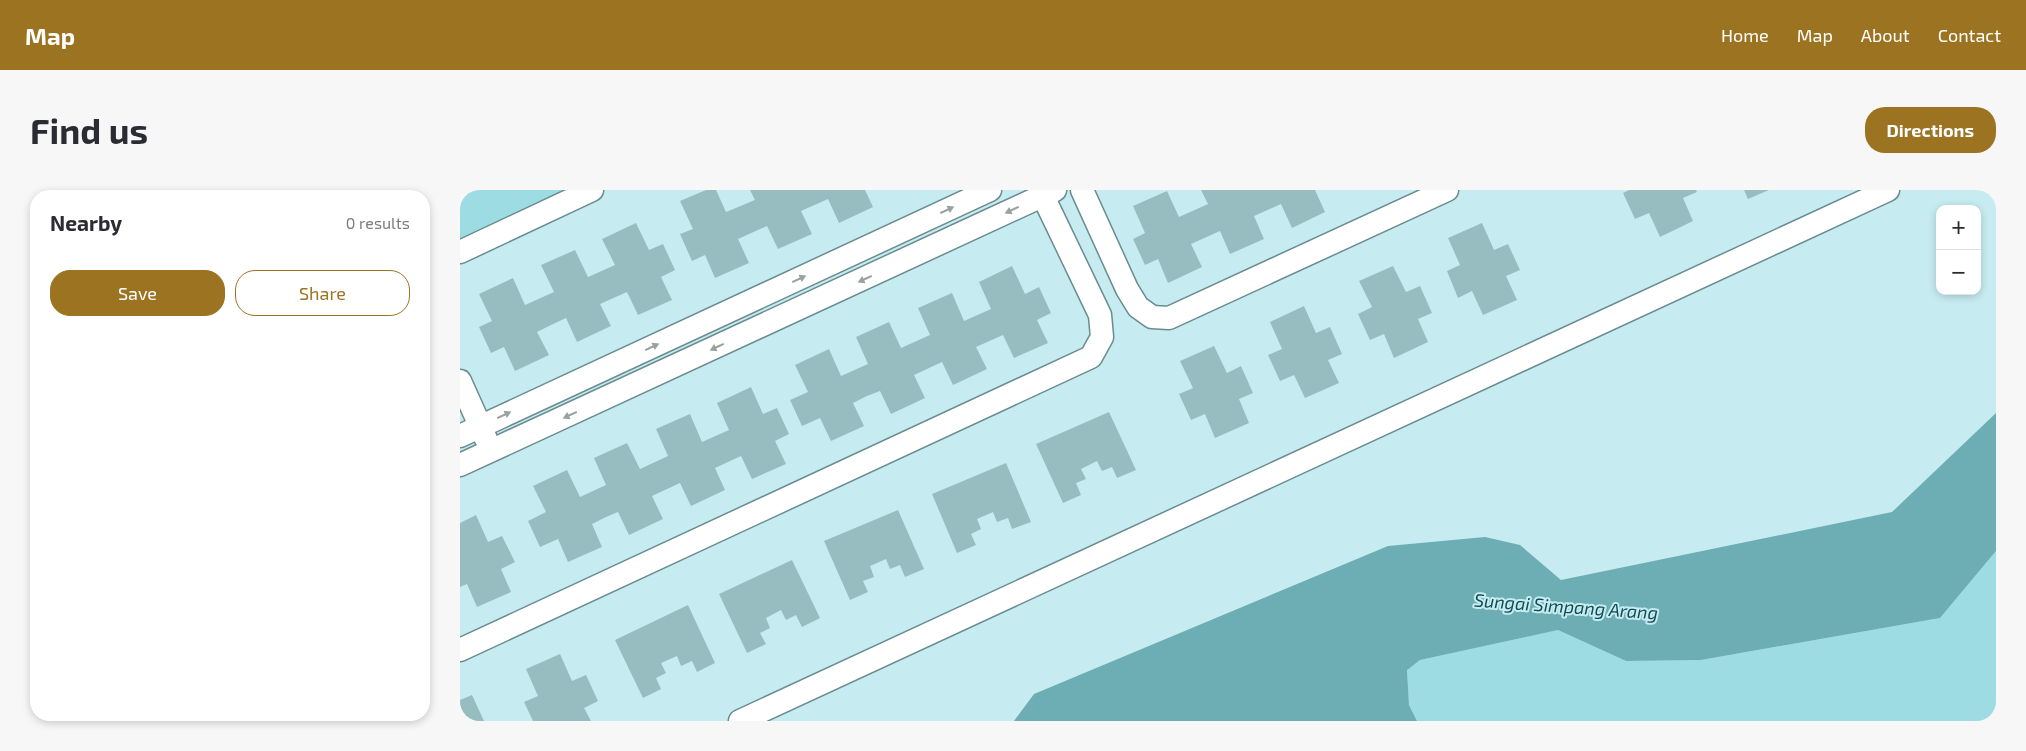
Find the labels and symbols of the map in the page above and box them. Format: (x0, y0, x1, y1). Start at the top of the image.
one-way arrow (939, 206, 954, 215)
one-way arrow (1005, 207, 1019, 215)
one-way arrow (792, 274, 806, 282)
one-way arrow (858, 275, 872, 283)
one-way arrow (645, 343, 659, 351)
one-way arrow (710, 343, 724, 351)
one-way arrow (497, 411, 511, 419)
one-way arrow (562, 411, 577, 419)
water label: Sungai Simpang Arang (1473, 589, 1659, 623)

